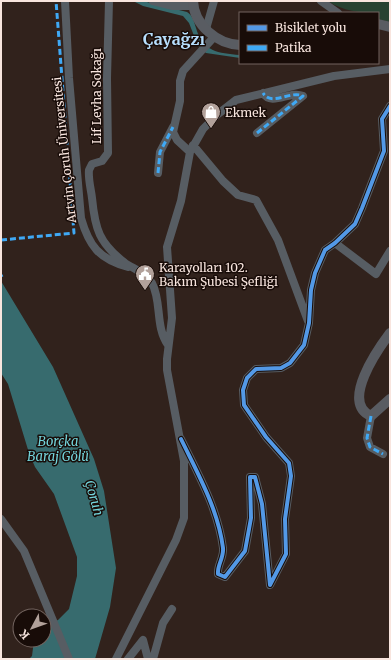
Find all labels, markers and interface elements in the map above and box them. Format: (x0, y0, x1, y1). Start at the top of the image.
legend (239, 12, 379, 64)
text: Bisiklet yolu (275, 20, 347, 35)
district label: Çayağzı (143, 29, 205, 49)
text: Patika (275, 40, 312, 55)
street label: Lif Levha Sokağı (89, 48, 104, 144)
street label: Artvin Çoruh Üniversitesi (49, 76, 79, 225)
shop icon: Ekmek (200, 101, 222, 129)
place label: Ekmek (225, 105, 266, 120)
place label: Karayolları 102. Bakım Şubesi Şefliği (159, 260, 278, 289)
public building icon: Karayolları 102. Bakım Şubesi Şefliği (134, 263, 156, 291)
water label: Borçka Baraj Gölü (27, 433, 89, 465)
water label: Çoruh (81, 478, 107, 518)
north arrow (12, 608, 52, 648)
text: K (16, 626, 32, 642)

